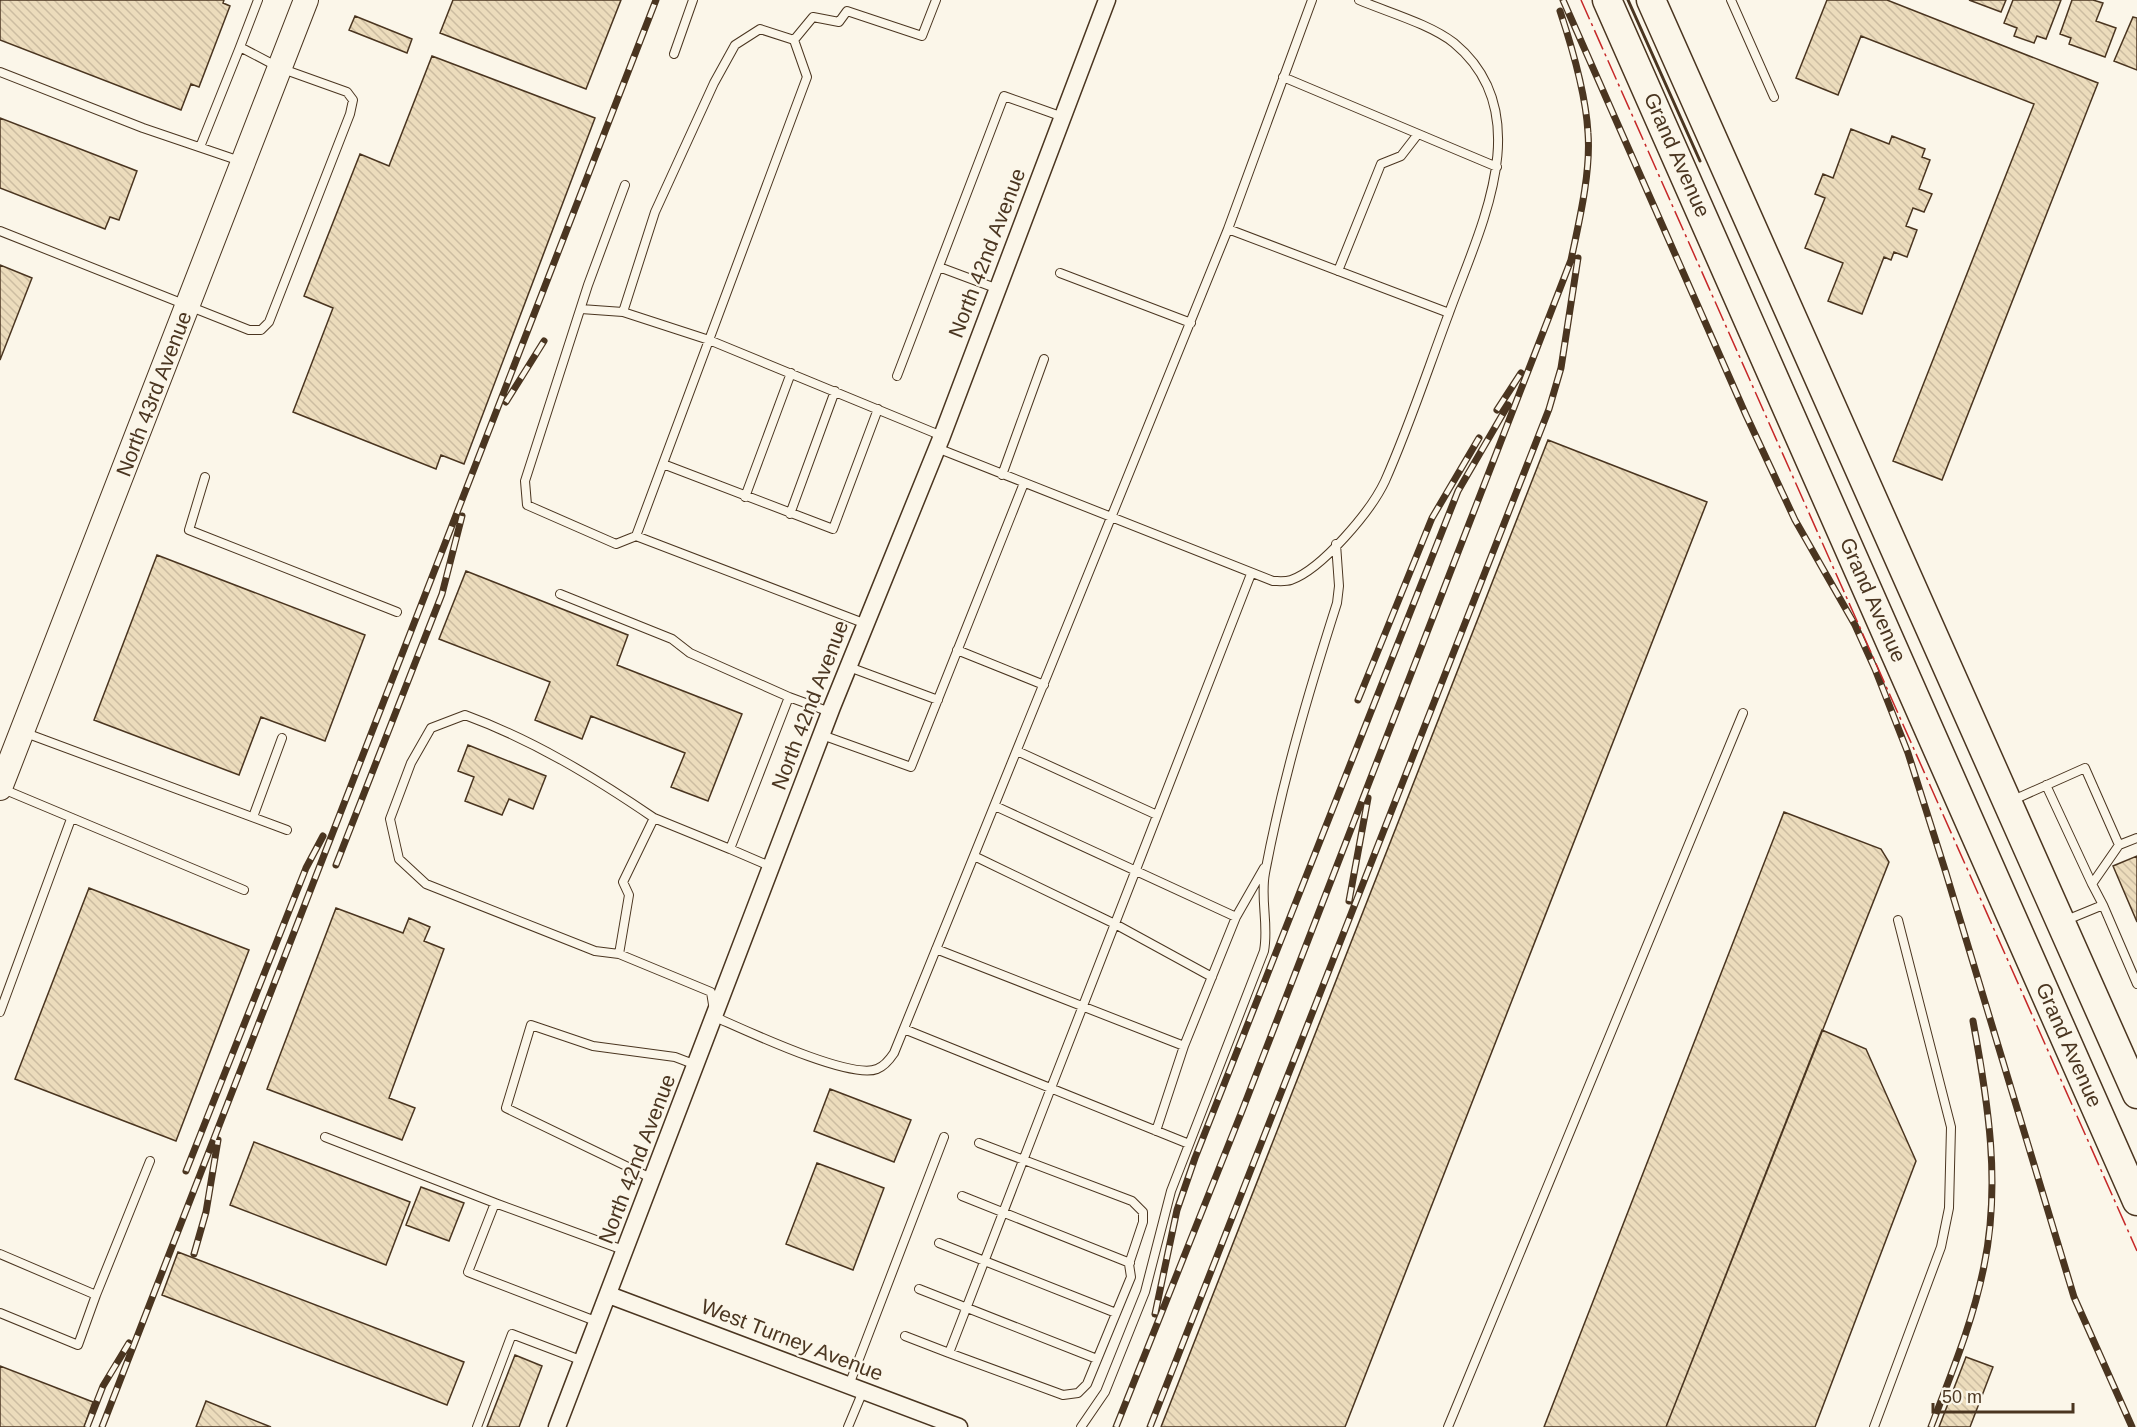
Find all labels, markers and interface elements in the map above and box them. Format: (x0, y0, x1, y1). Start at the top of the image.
street label: Grand Avenue (1640, 89, 1715, 221)
street label: North 42nd Avenue (944, 165, 1029, 341)
street label: North 43rd Avenue (111, 308, 196, 480)
street label: Grand Avenue (1836, 534, 1911, 666)
street label: North 42nd Avenue (767, 617, 852, 793)
street label: Grand Avenue (2032, 979, 2107, 1111)
street label: North 42nd Avenue (594, 1071, 679, 1247)
street label: West Turney Avenue (698, 1294, 886, 1385)
scale bar (1933, 1376, 2072, 1414)
text: 50 m (1942, 1387, 1982, 1407)

